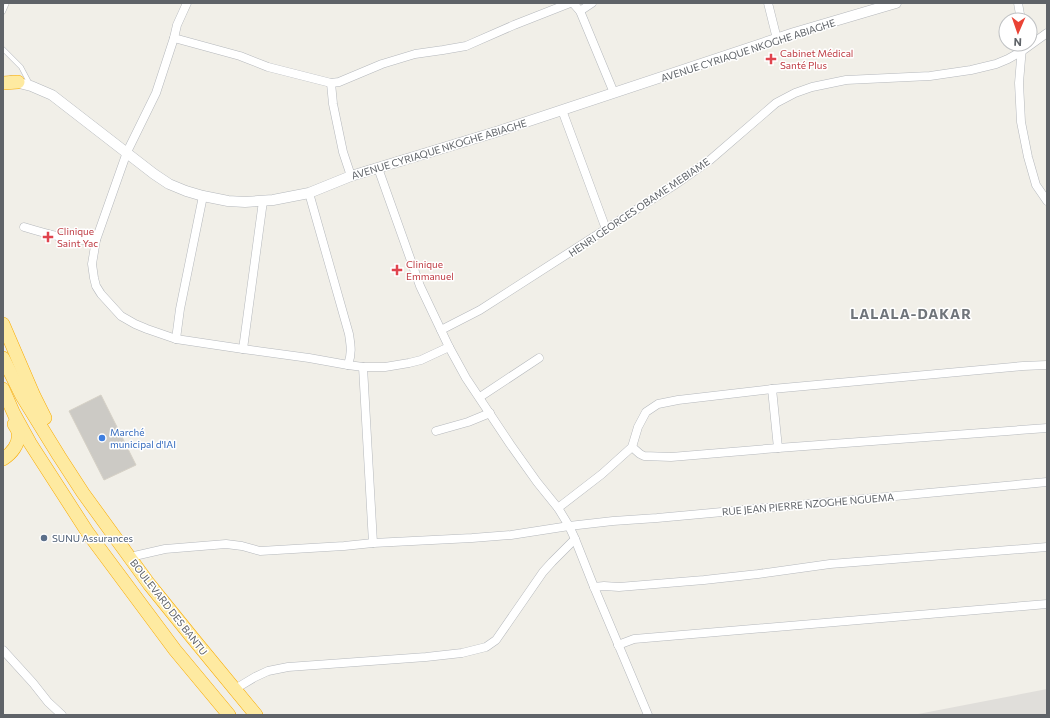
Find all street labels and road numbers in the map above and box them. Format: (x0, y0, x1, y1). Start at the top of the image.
street label: AVENUE CYRIAQUE NKOGHE ABIAGHE (659, 16, 837, 84)
street label: AVENUE CYRIAQUE NKOGHE ABIAGHE (350, 117, 528, 181)
street label: HENRI GEORGES OBAME MEBIAME (566, 155, 712, 259)
street label: RUE JEAN PIERRE NZOGHE NGUEMA (721, 490, 895, 518)
street label: BOULEVARD DES BANTU (128, 557, 210, 657)

